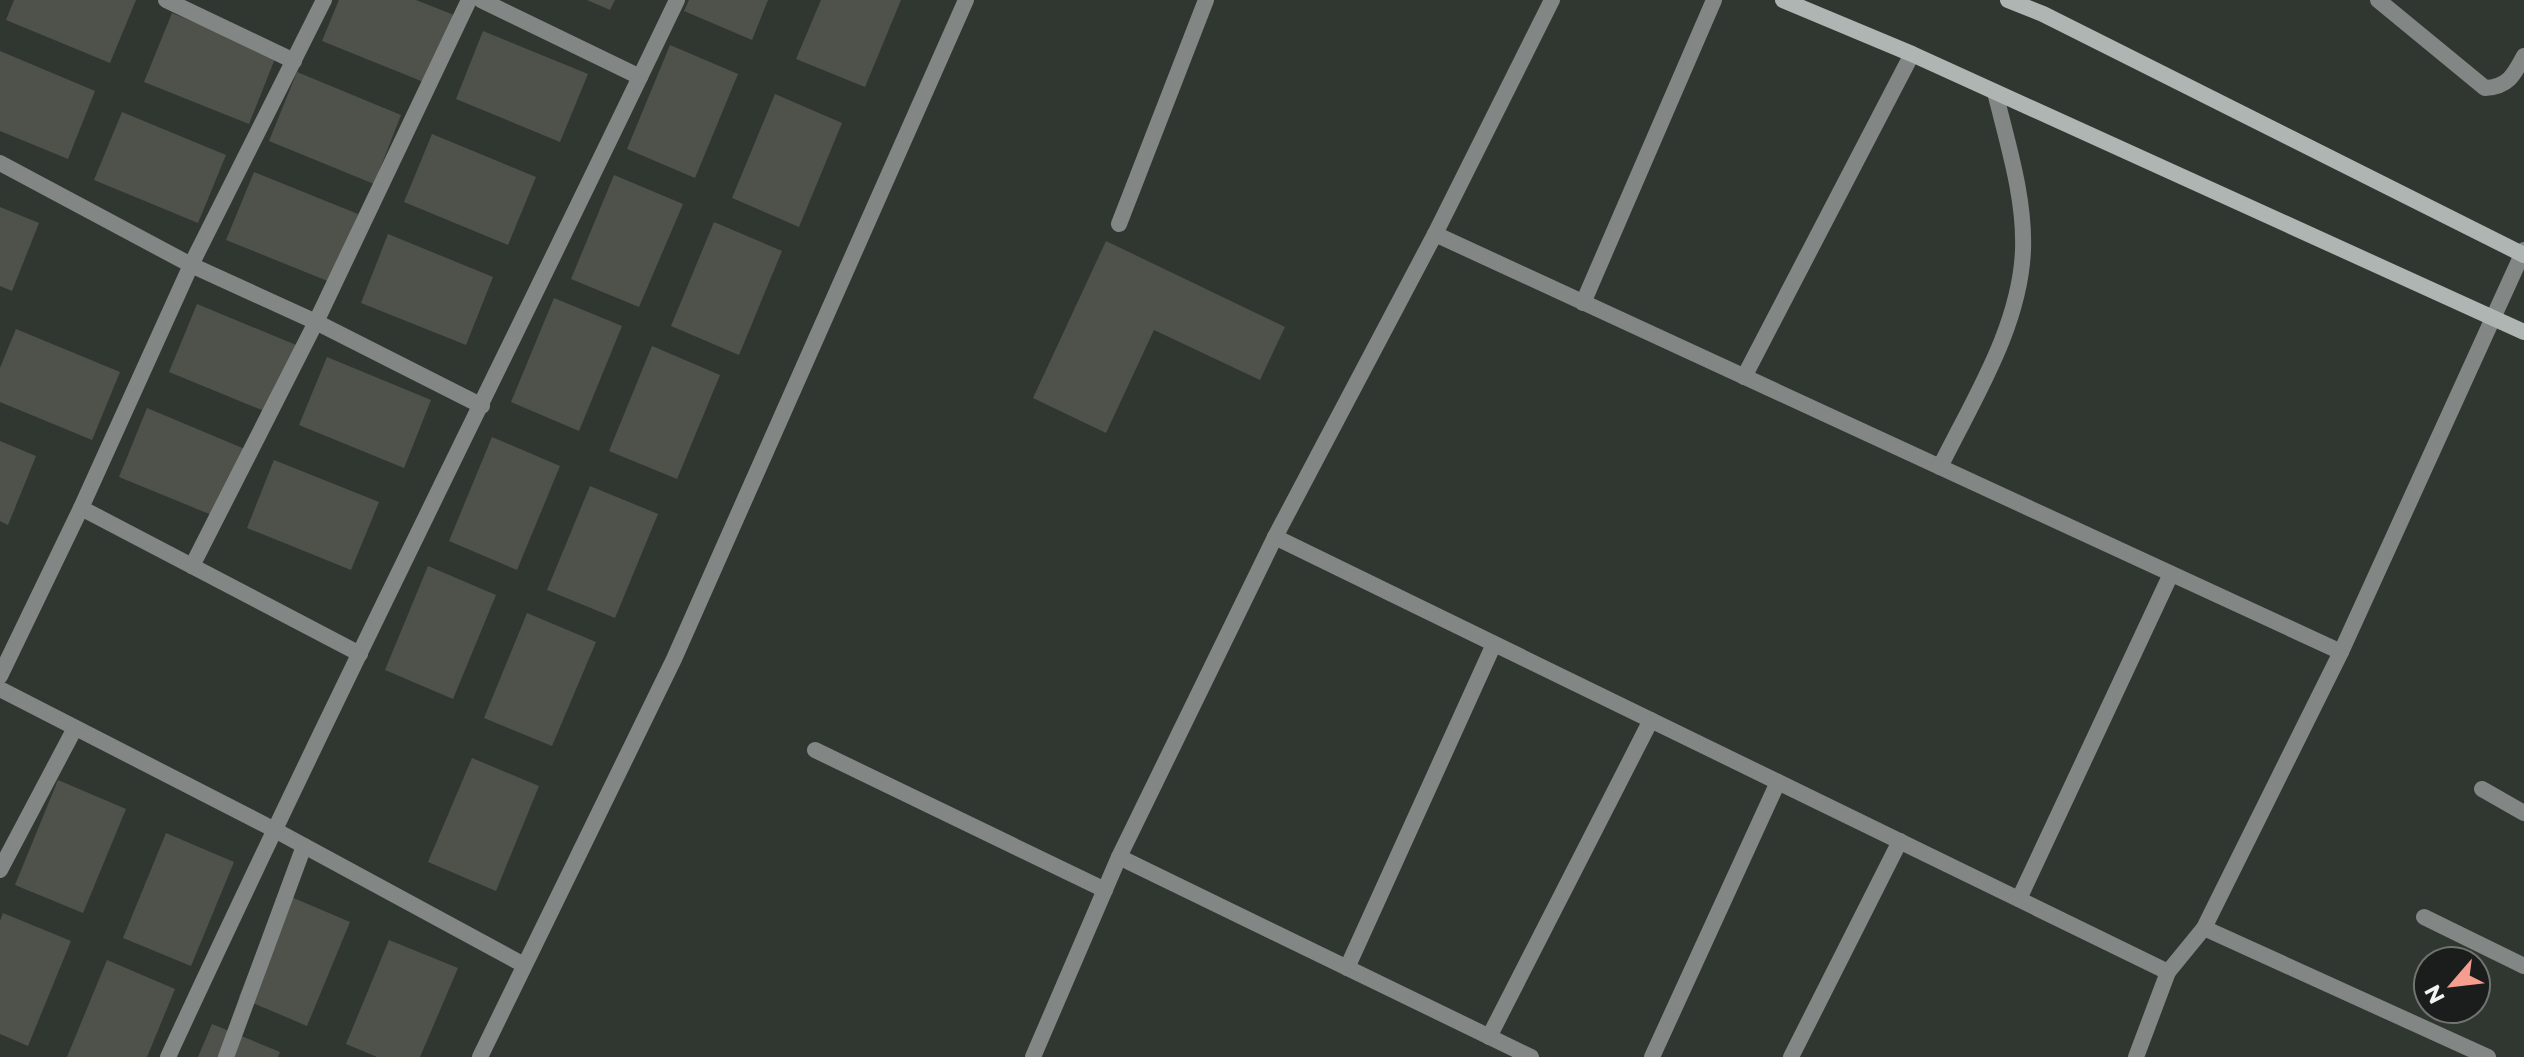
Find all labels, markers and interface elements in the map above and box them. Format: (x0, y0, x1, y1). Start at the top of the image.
north arrow (2412, 945, 2492, 1025)
text: N (2419, 980, 2451, 1008)

